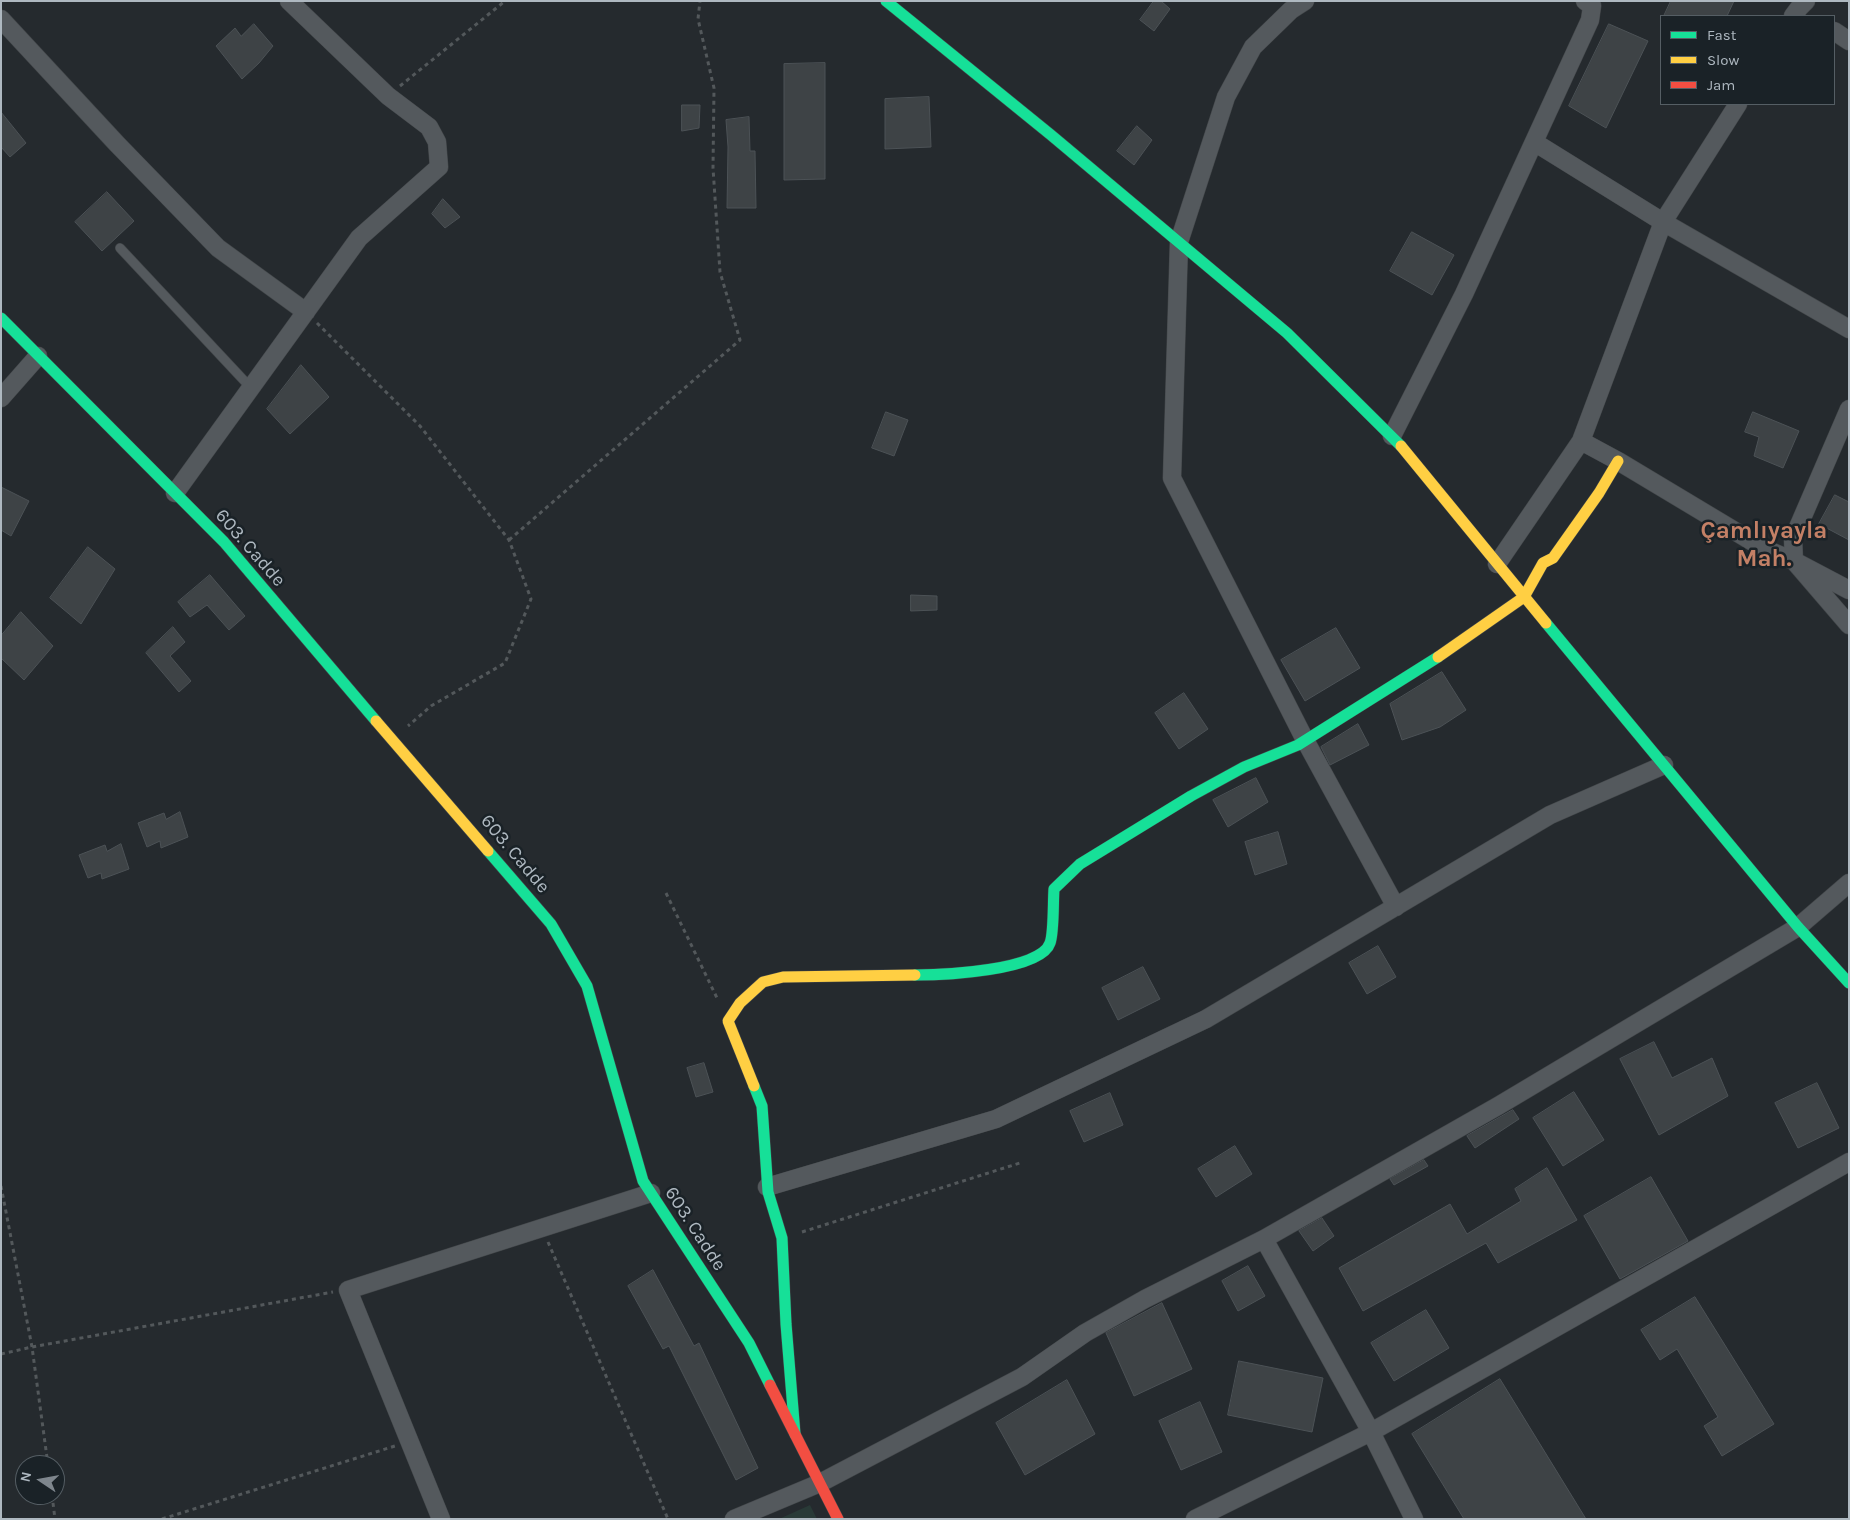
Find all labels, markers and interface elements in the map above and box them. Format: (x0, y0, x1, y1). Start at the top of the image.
legend (1660, 15, 1835, 105)
text: Fast (1707, 26, 1736, 44)
text: Slow (1707, 51, 1739, 69)
text: Jam (1707, 76, 1735, 94)
street label: 603. Cadde (210, 504, 290, 592)
district label: Çamlıyayla Mah. (1701, 517, 1827, 573)
street label: 603. Cadde (476, 810, 554, 898)
street label: 603. Cadde (659, 1183, 731, 1275)
north arrow (15, 1455, 65, 1505)
text: N (16, 1470, 35, 1484)

